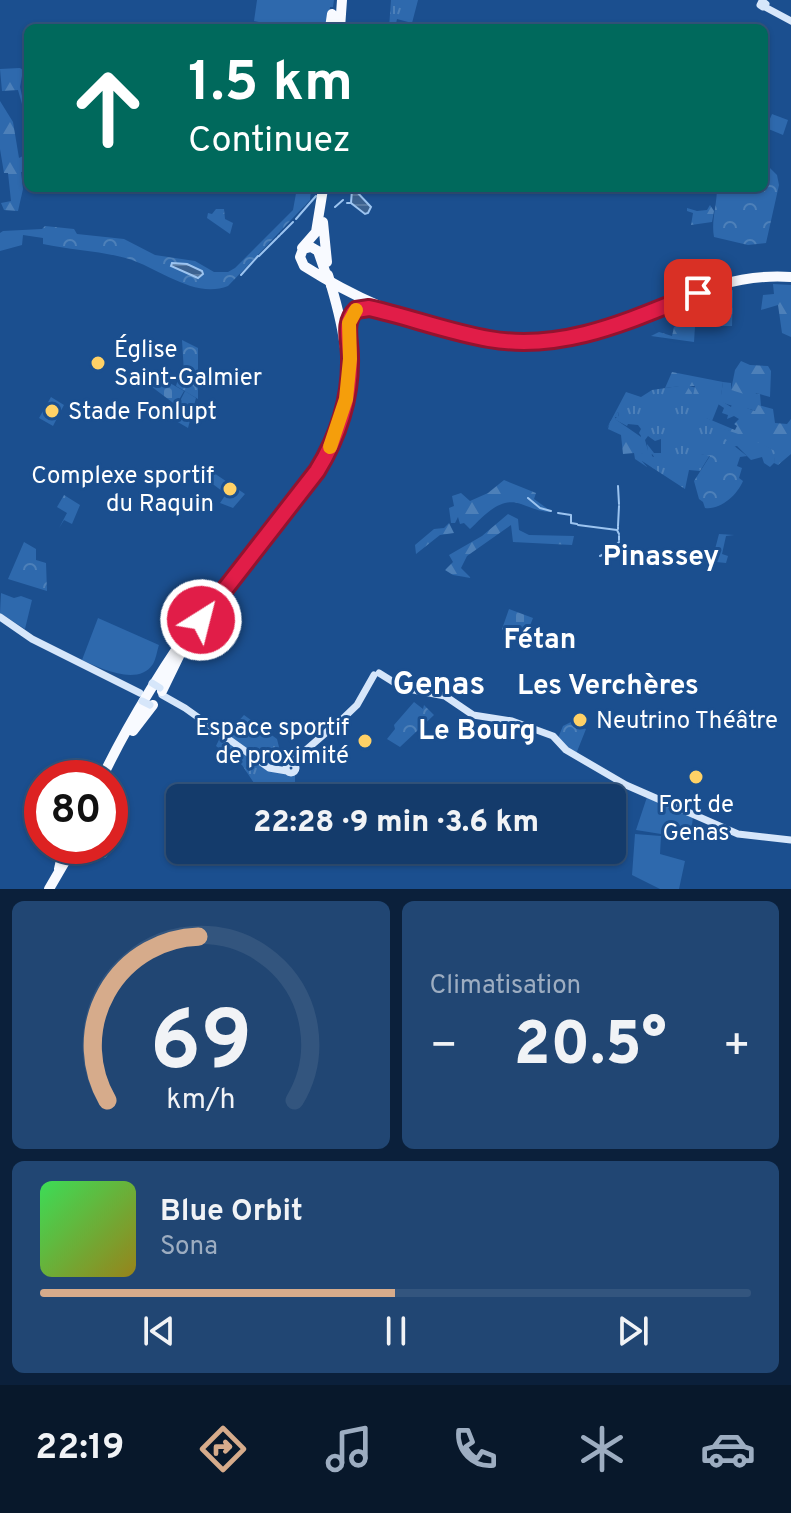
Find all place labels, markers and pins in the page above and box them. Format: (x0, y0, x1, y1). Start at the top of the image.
pin (664, 259, 732, 327)
place label: Église Saint-Galmier (114, 334, 262, 394)
marker: Église Saint-Galmier (89, 354, 107, 372)
place label: Stade Fonlupt (68, 398, 217, 428)
marker: Stade Fonlupt (43, 402, 61, 420)
place label: Complexe sportif du Raquin (31, 462, 214, 520)
marker: Complexe sportif du Raquin (221, 480, 239, 498)
place label: Neutrino Théâtre (596, 707, 778, 737)
marker: Neutrino Théâtre (571, 711, 589, 729)
place label: Espace sportif de proximité (195, 714, 349, 772)
marker: Espace sportif de proximité (356, 732, 374, 750)
marker: Fort de Genas (687, 768, 705, 786)
place label: Fort de Genas (658, 791, 734, 849)

